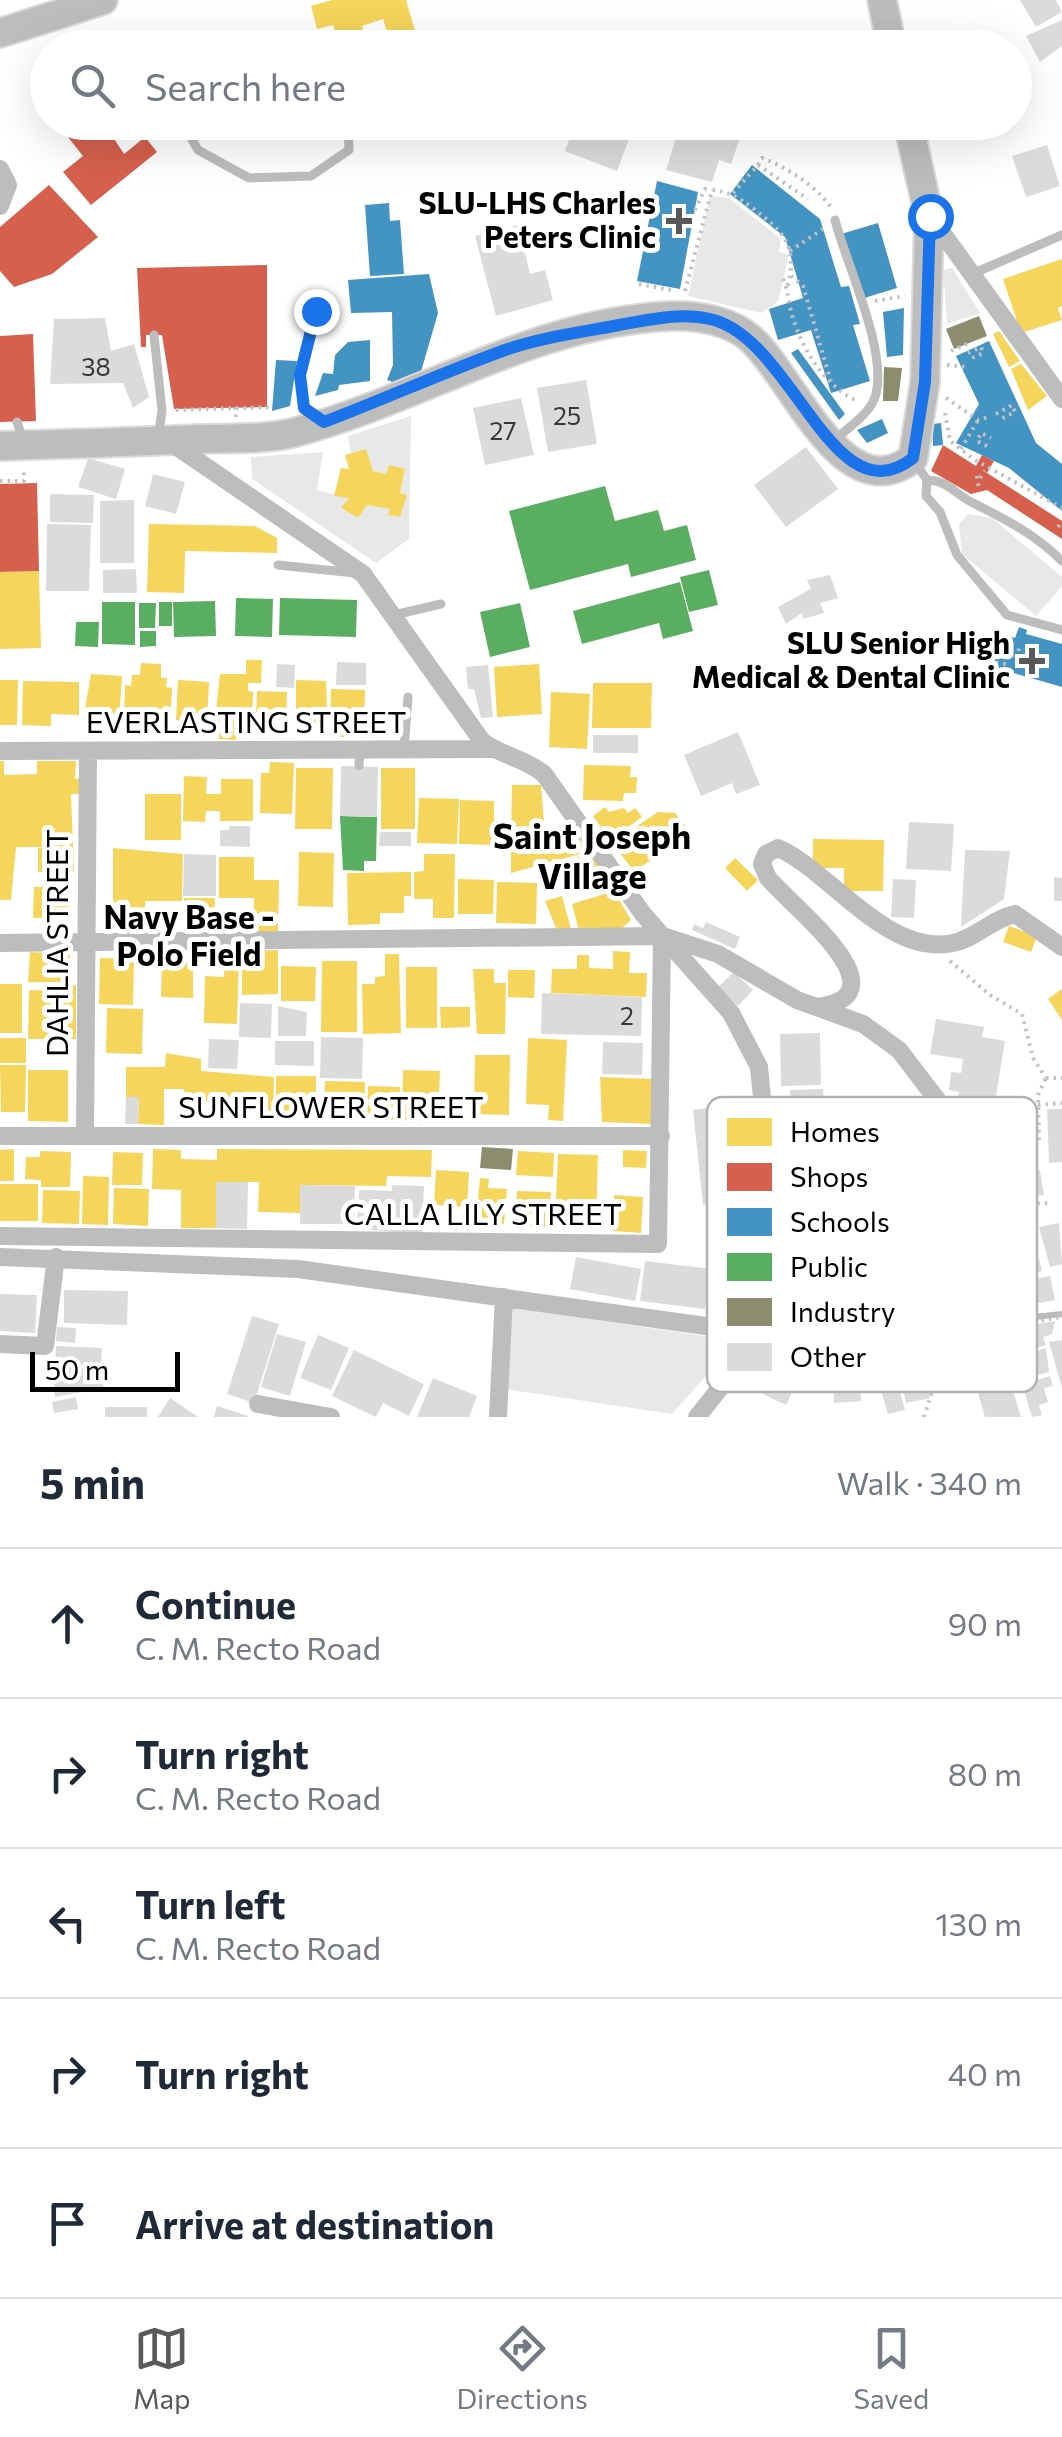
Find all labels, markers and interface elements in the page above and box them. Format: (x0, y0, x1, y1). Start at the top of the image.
search box (30, 30, 1032, 140)
icon: search (65, 58, 120, 113)
text: Search here (145, 62, 346, 109)
place label: SLU-LHS Charles Peters Clinic (419, 183, 656, 254)
route start (908, 194, 954, 240)
marker: SLU-LHS Charles Peters Clinic (666, 208, 692, 234)
route end (294, 289, 340, 335)
house number: 38 (81, 351, 111, 381)
house number: 25 (553, 400, 581, 430)
house number: 27 (490, 415, 517, 445)
place label: SLU Senior High Medical & Dental Clinic (692, 623, 1010, 694)
marker: SLU Senior High Medical & Dental Clinic (1019, 648, 1045, 674)
street label: EVERLASTING STREET (86, 702, 406, 739)
district label: Saint Joseph Village (493, 813, 691, 896)
street label: DAHLIA STREET (37, 829, 74, 1057)
district label: Navy Base - Polo Field (103, 896, 275, 973)
house number: 2 (620, 1000, 634, 1030)
street label: SUNFLOWER STREET (178, 1087, 484, 1124)
legend (707, 1097, 1037, 1392)
text: Homes (790, 1114, 880, 1148)
text: Shops (790, 1159, 868, 1193)
street label: CALLA LILY STREET (344, 1194, 622, 1231)
text: Schools (790, 1204, 890, 1238)
text: Public (790, 1249, 868, 1283)
text: Industry (790, 1294, 896, 1328)
text: Other (790, 1339, 866, 1373)
scale bar (30, 1347, 180, 1392)
text: 50 m (45, 1352, 109, 1386)
text: 5 min (40, 1456, 145, 1508)
text: Walk · 340 m (837, 1462, 1022, 1502)
text: Continue (135, 1580, 296, 1627)
icon: ahead (40, 1596, 95, 1651)
text: 90 m (948, 1603, 1022, 1643)
text: C. M. Recto Road (135, 1627, 381, 1667)
text: Turn right (135, 1730, 309, 1777)
icon: right (40, 1746, 95, 1801)
text: 80 m (948, 1753, 1022, 1793)
text: C. M. Recto Road (135, 1777, 381, 1817)
text: Turn left (135, 1880, 286, 1927)
icon: left (40, 1896, 95, 1951)
text: 130 m (935, 1903, 1022, 1943)
text: C. M. Recto Road (135, 1927, 381, 1967)
icon: right (40, 2046, 95, 2101)
text: Turn right (135, 2050, 309, 2097)
text: 40 m (948, 2053, 1022, 2093)
icon: arrive (40, 2196, 95, 2251)
text: Arrive at destination (135, 2200, 494, 2247)
tab: Map (133, 2321, 191, 2415)
tab: Directions (456, 2321, 588, 2415)
tab: Saved (854, 2321, 929, 2415)

